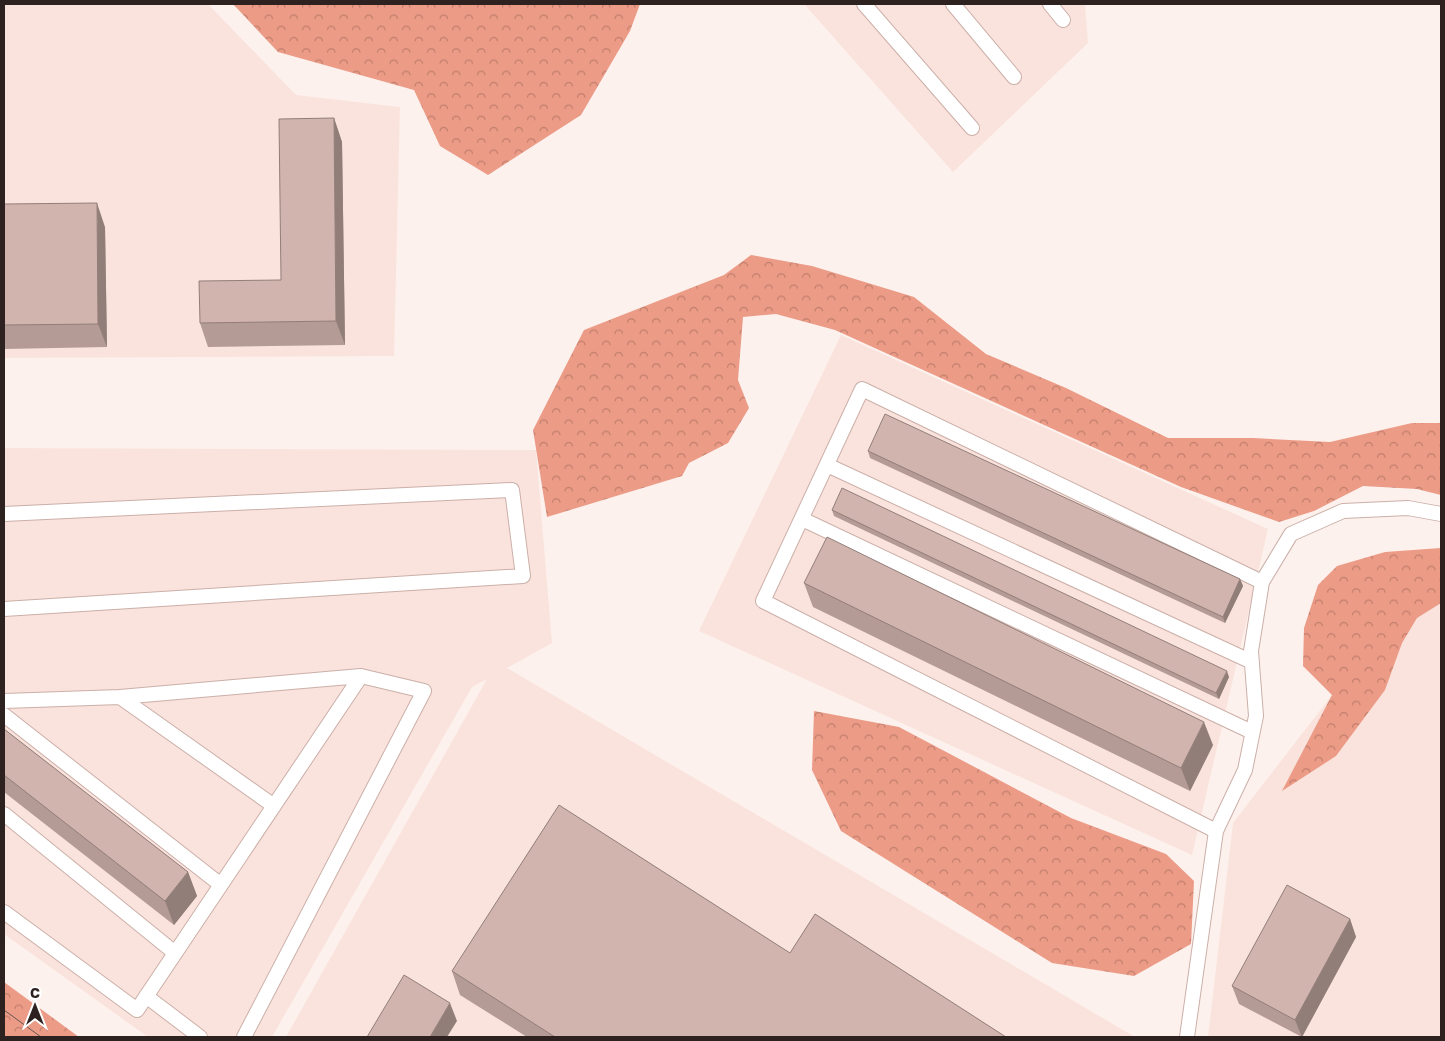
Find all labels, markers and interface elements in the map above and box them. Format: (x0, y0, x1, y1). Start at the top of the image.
north arrow (10, 981, 60, 1031)
text: С (30, 984, 40, 1001)

